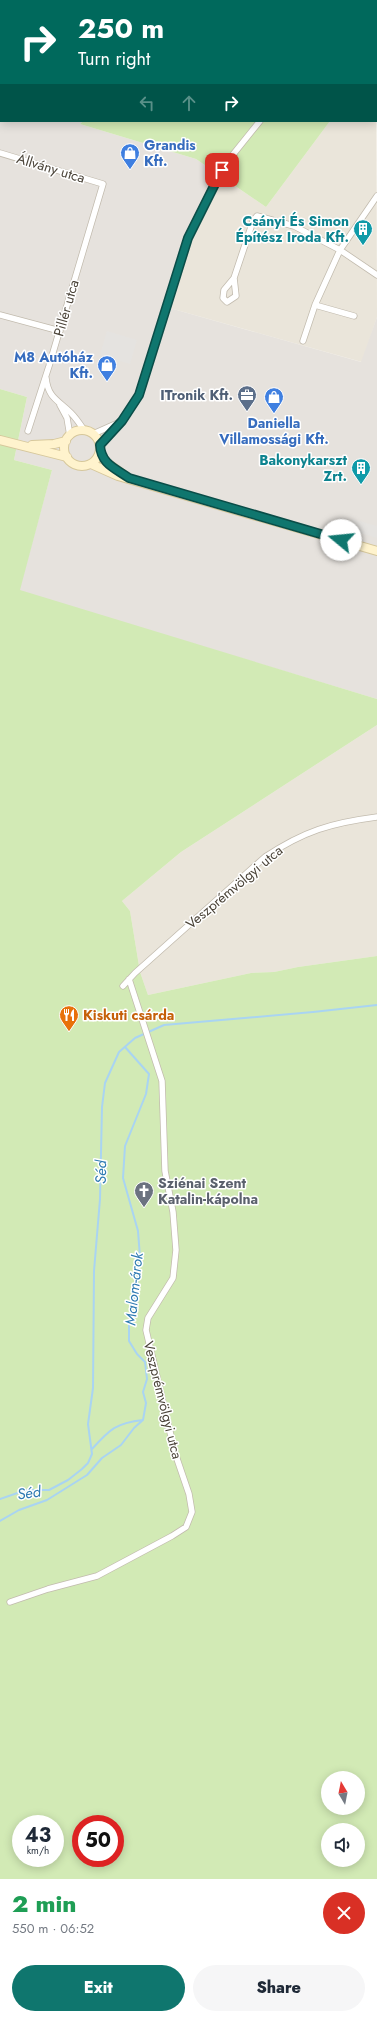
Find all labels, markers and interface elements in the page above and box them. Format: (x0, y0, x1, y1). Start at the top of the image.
text: 250 m (78, 8, 164, 49)
icon: right (12, 16, 64, 68)
text: Turn right (78, 46, 150, 72)
icon: left (136, 92, 158, 114)
icon: ahead (178, 92, 200, 114)
icon: right (220, 92, 242, 114)
place label: Grandis Kft. (144, 135, 196, 171)
shop icon: Grandis Kft. (119, 142, 141, 170)
street label: Állvány utca (14, 148, 88, 188)
pin (205, 153, 239, 187)
icon: arrive (211, 159, 233, 181)
place label: Csányi És Simon Építész Iroda Kft. (235, 211, 349, 247)
building icon: Csányi És Simon Építész Iroda Kft. (352, 218, 374, 246)
street label: Pillér utca (48, 277, 84, 339)
place label: M8 Autóház Kft. (14, 347, 94, 383)
shop icon: M8 Autóház Kft. (96, 354, 118, 382)
office icon: ITronik Kft. (236, 384, 258, 412)
place label: ITronik Kft. (160, 385, 233, 405)
shop icon: Daniella Villamossági Kft. (263, 386, 285, 414)
place label: Daniella Villamossági Kft. (218, 413, 329, 449)
place label: Bakonykarszt Zrt. (259, 450, 348, 486)
building icon: Bakonykarszt Zrt. (350, 457, 372, 485)
position arrow (320, 519, 362, 561)
street label: Veszprémvölgyi utca (181, 840, 287, 934)
restaurant icon: Kiskuti csárda (58, 1004, 80, 1032)
place label: Kiskuti csárda (83, 1005, 174, 1025)
water label: Séd (90, 1159, 112, 1184)
place label: Sziénai Szent Katalin-kápolna (158, 1173, 258, 1209)
church icon: Sziénai Szent Katalin-kápolna (133, 1180, 155, 1208)
water label: Malom-árok (119, 1251, 149, 1327)
street label: Veszprémvölgyi utca (139, 1339, 187, 1461)
water label: Séd (16, 1480, 43, 1506)
north arrow (321, 1771, 365, 1815)
map controls (321, 1771, 365, 1867)
speed limit sign: 50 (72, 1815, 124, 1867)
text: 43 (25, 1821, 51, 1850)
button: sound (321, 1823, 365, 1867)
text: km/h (27, 1843, 49, 1858)
text: 2 min (12, 1886, 76, 1921)
button: close (323, 1892, 365, 1934)
text: 550 m · 06:52 (12, 1919, 94, 1938)
button: Exit (12, 1965, 185, 2011)
button: Share (193, 1965, 365, 2011)

